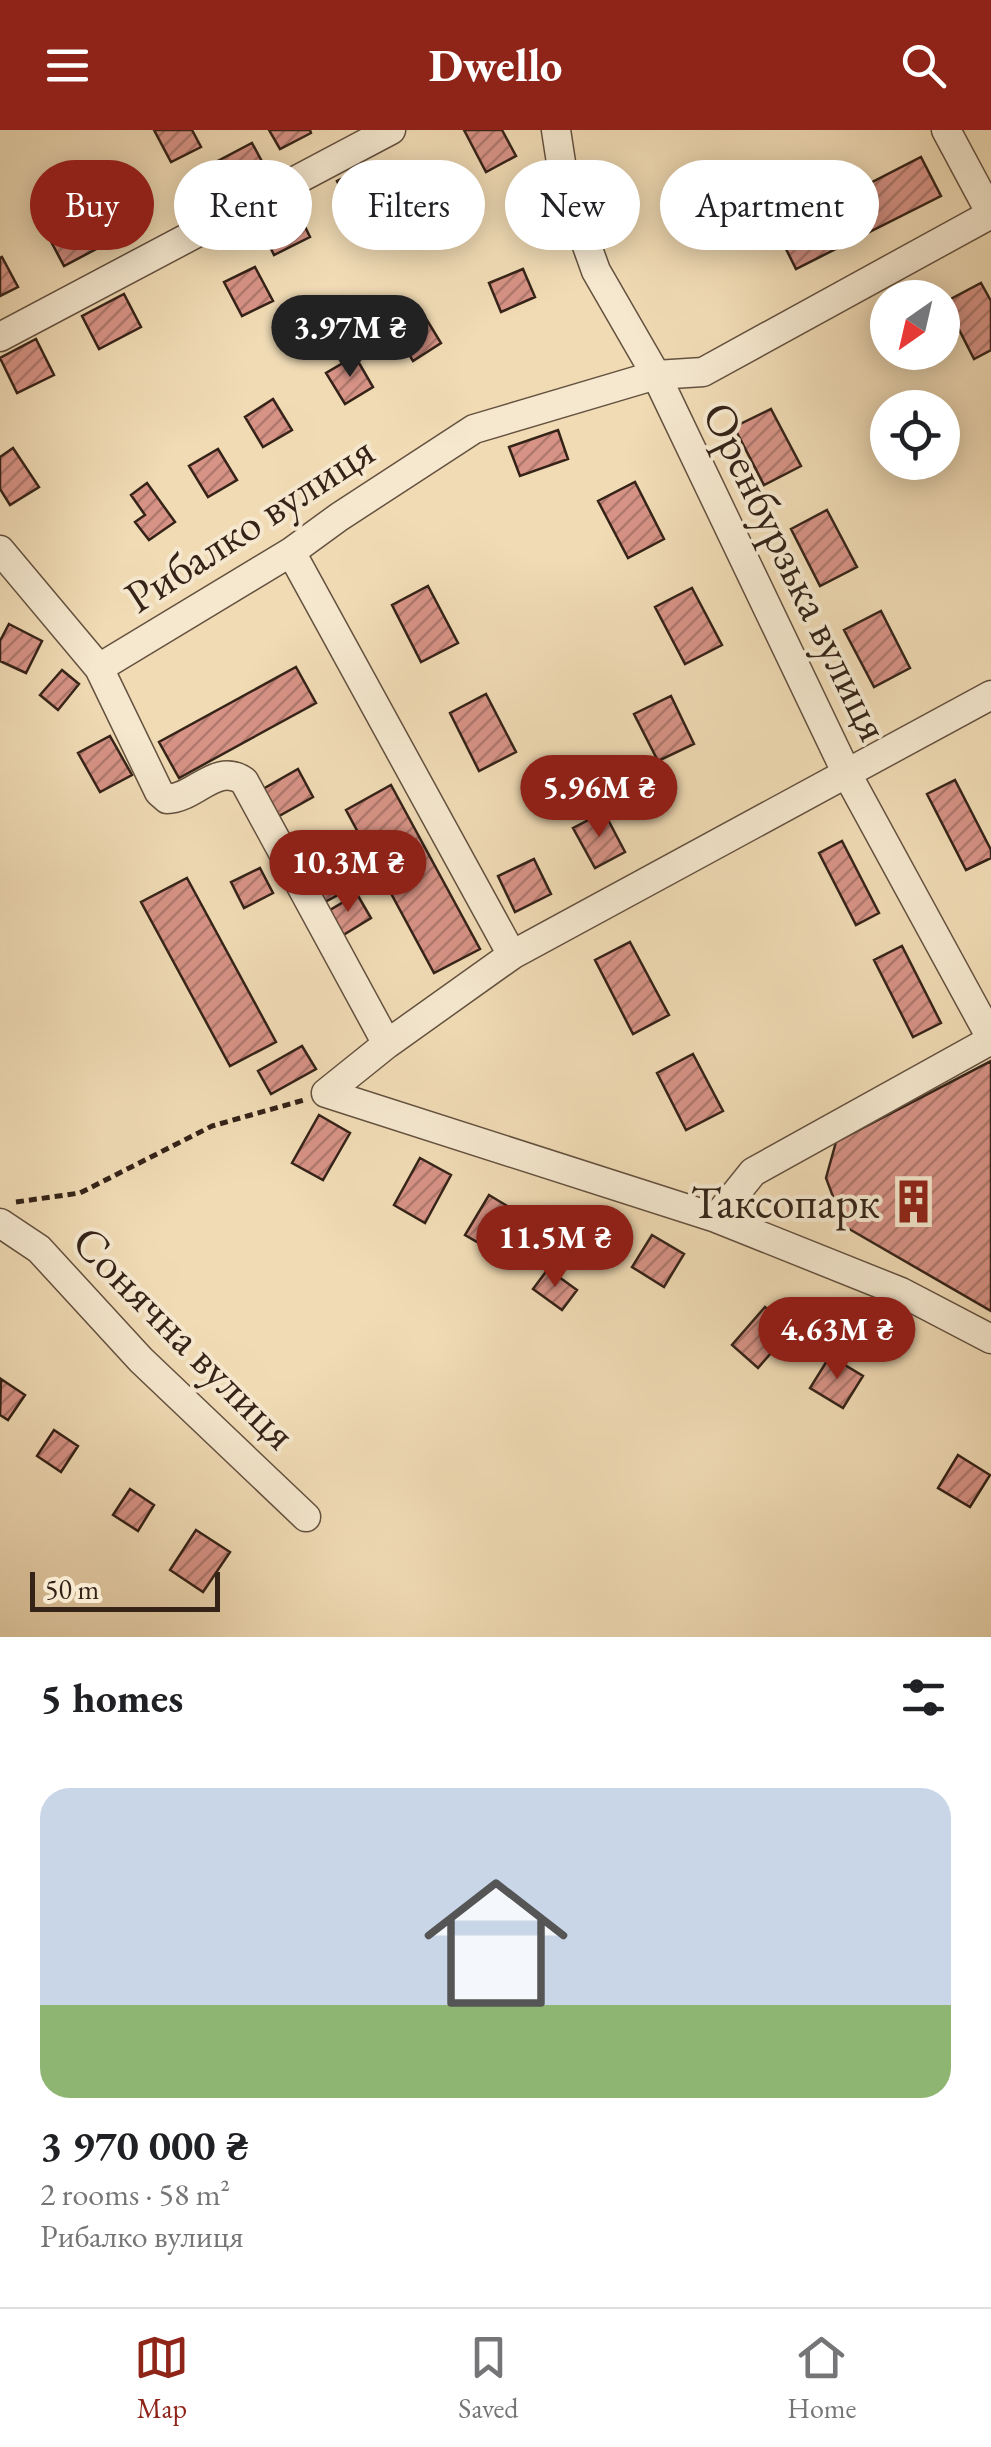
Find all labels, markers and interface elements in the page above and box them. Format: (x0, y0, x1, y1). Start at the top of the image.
text: Dwello (429, 36, 562, 94)
icon: menu (40, 38, 95, 93)
icon: search (896, 38, 951, 93)
chip: Buy (30, 160, 154, 250)
chip: Rent (174, 160, 312, 250)
chip: Filters (332, 160, 485, 250)
chip: New (505, 160, 640, 250)
chip: Apartment (660, 160, 879, 250)
north arrow (870, 280, 960, 370)
map controls (870, 280, 960, 480)
pin: 3.97M ₴ (258, 295, 442, 380)
text: 3.97M ₴ (293, 306, 407, 348)
button: locate (870, 390, 960, 480)
street label: Оренбурзька вулиця (690, 392, 904, 750)
street label: Рибалко вулиця (113, 421, 385, 625)
pin: 5.96M ₴ (507, 755, 691, 840)
text: 5.96M ₴ (542, 766, 656, 808)
pin: 10.3M ₴ (256, 830, 440, 915)
text: 10.3M ₴ (291, 841, 405, 883)
place label: Таксопарк (691, 1173, 880, 1231)
building icon: Таксопарк (889, 1178, 937, 1226)
pin: 11.5M ₴ (463, 1205, 647, 1290)
street label: Сонячна вулиця (61, 1213, 309, 1461)
text: 11.5M ₴ (498, 1216, 612, 1258)
pin: 4.63M ₴ (745, 1297, 929, 1382)
text: 4.63M ₴ (780, 1308, 894, 1350)
scale bar (30, 1567, 220, 1612)
text: 50 m (45, 1571, 99, 1607)
text: 5 homes (40, 1670, 183, 1725)
icon: filters (896, 1670, 951, 1725)
icon: home (406, 1853, 586, 2033)
text: 3 970 000 ₴ (40, 2118, 249, 2173)
text: 2 rooms · 58 m² (40, 2173, 230, 2215)
text: Рибалко вулиця (40, 2215, 243, 2257)
tab: Map (134, 2330, 189, 2426)
tab: Saved (458, 2330, 518, 2426)
tab: Home (787, 2330, 857, 2426)

